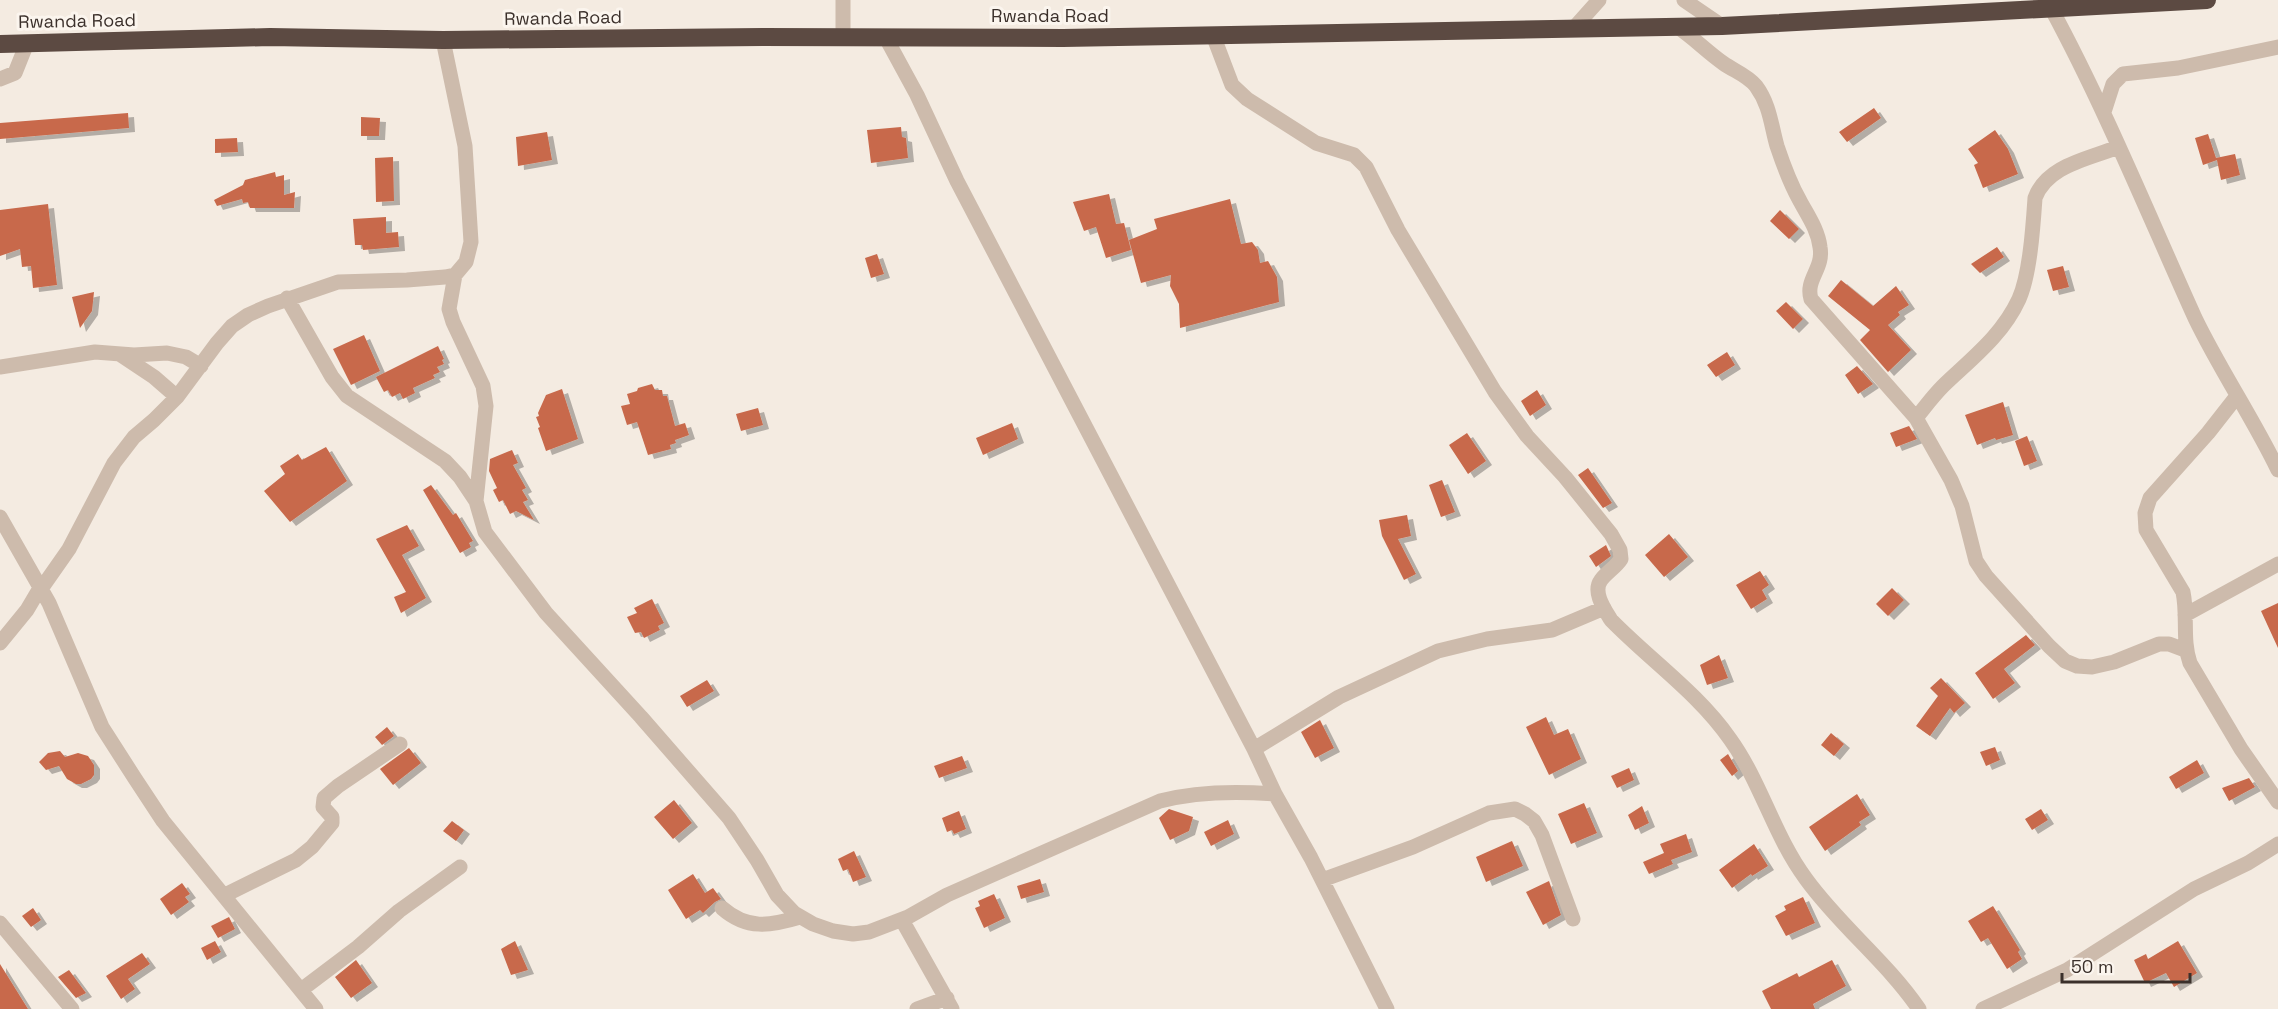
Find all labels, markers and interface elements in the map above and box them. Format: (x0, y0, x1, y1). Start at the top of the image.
street label: Rwanda Road (991, 4, 1109, 27)
street label: Rwanda Road (504, 5, 622, 30)
street label: Rwanda Road (18, 8, 136, 33)
scale bar (2062, 946, 2190, 984)
text: 50 m (2071, 955, 2113, 978)

